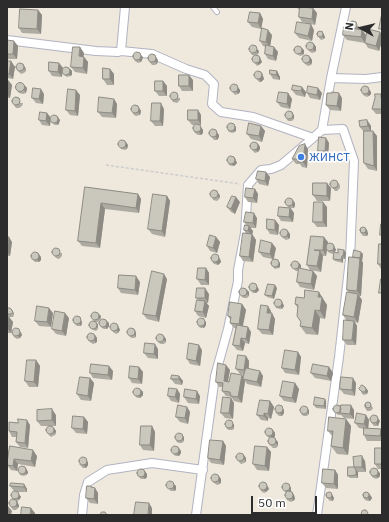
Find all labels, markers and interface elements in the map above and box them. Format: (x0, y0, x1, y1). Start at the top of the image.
north arrow (341, 8, 381, 48)
text: N (342, 21, 357, 31)
place label: жинст (309, 149, 350, 165)
marker: жинст (296, 152, 306, 162)
scale bar (253, 488, 319, 514)
text: 50 m (258, 495, 286, 510)

